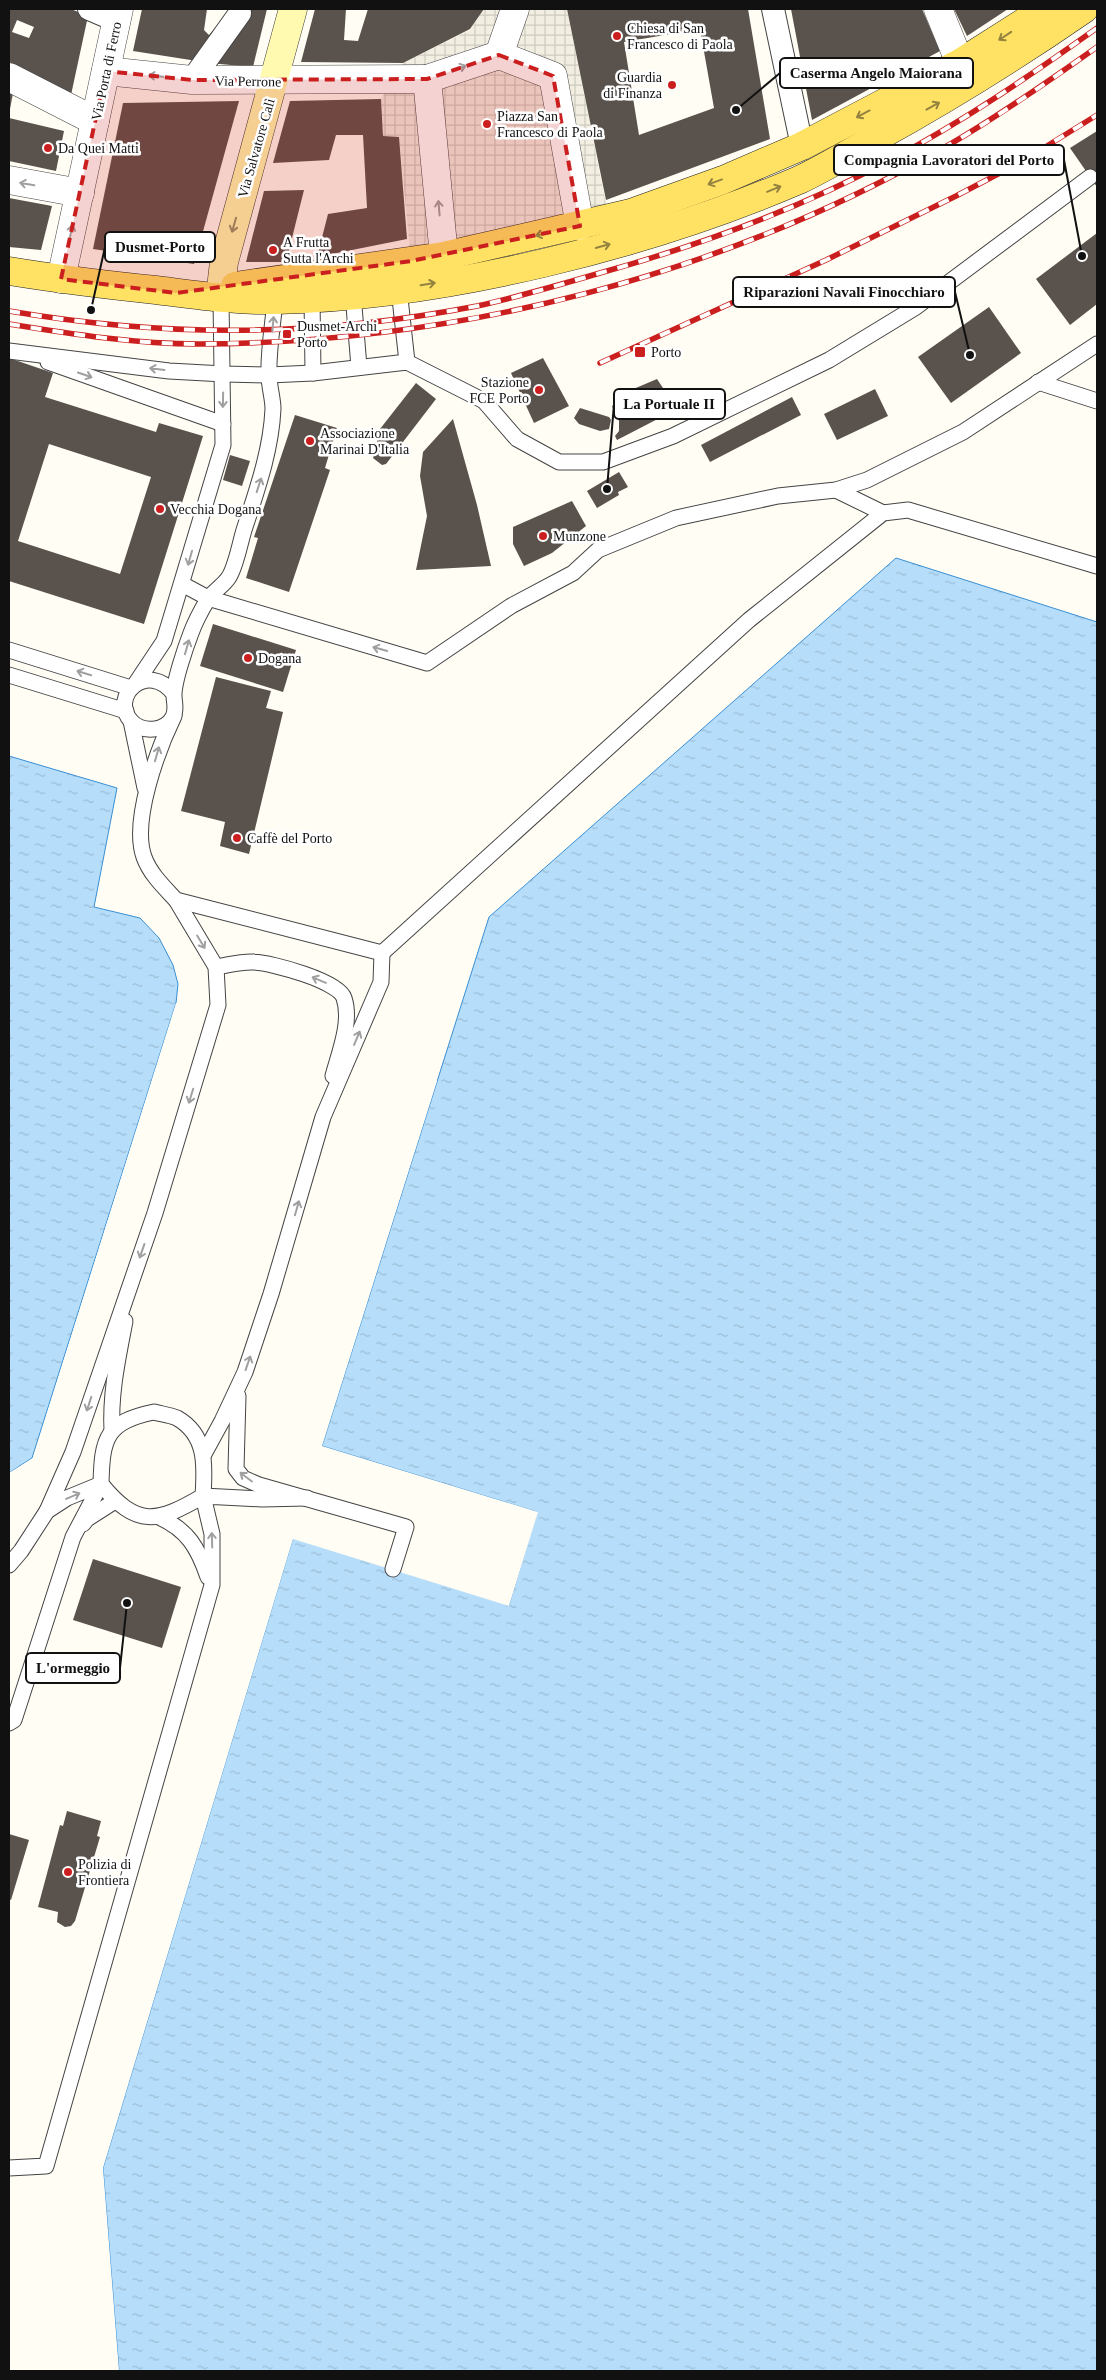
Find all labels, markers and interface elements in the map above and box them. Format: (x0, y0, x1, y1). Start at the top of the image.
street label: Via Porta di Ferro (89, 20, 124, 122)
place label: Chiesa di San Francesco di Paola (627, 21, 734, 52)
marker: Chiesa di San Francesco di Paola (611, 30, 623, 42)
one-way arrow (998, 31, 1012, 41)
callout: Caserma Angelo Maiorana (780, 58, 973, 88)
one-way arrow (450, 63, 466, 73)
text: Caserma Angelo Maiorana (790, 65, 963, 81)
place label: Guardia di Finanza (603, 70, 663, 101)
one-way arrow (148, 71, 164, 81)
street label: Via Perrone (215, 73, 281, 90)
marker: Guardia di Finanza (666, 79, 678, 91)
street label: Via Salvatore Calì (235, 97, 278, 200)
one-way arrow (926, 101, 941, 111)
place label: Piazza San Francesco di Paola (497, 109, 604, 140)
one-way arrow (855, 109, 870, 119)
marker: Piazza San Francesco di Paola (481, 118, 493, 130)
place label: Da Quei Matti (58, 141, 139, 156)
marker: Da Quei Matti (42, 142, 54, 154)
callout: Compagnia Lavoratori del Porto (834, 145, 1064, 175)
text: Compagnia Lavoratori del Porto (844, 152, 1054, 168)
one-way arrow (19, 178, 35, 188)
one-way arrow (708, 178, 723, 187)
one-way arrow (766, 184, 781, 194)
one-way arrow (434, 200, 444, 216)
one-way arrow (229, 216, 239, 232)
one-way arrow (67, 224, 76, 240)
one-way arrow (535, 230, 551, 239)
callout: Dusmet-Porto (105, 232, 215, 262)
place label: A Frutta Sutta l'Archi (283, 235, 354, 266)
text: Dusmet-Porto (115, 239, 205, 255)
one-way arrow (595, 241, 611, 251)
marker: A Frutta Sutta l'Archi (267, 244, 279, 256)
callout: Riparazioni Navali Finocchiaro (733, 277, 955, 307)
one-way arrow (419, 279, 435, 289)
text: Riparazioni Navali Finocchiaro (743, 284, 945, 300)
one-way arrow (268, 317, 277, 333)
place label: Dusmet-Archi Porto (297, 319, 377, 350)
marker: Dusmet-Archi Porto (281, 328, 293, 340)
marker: Porto (633, 345, 647, 359)
place label: Porto (651, 345, 681, 360)
one-way arrow (150, 364, 166, 374)
one-way arrow (77, 371, 93, 381)
place label: Stazione FCE Porto (469, 375, 529, 406)
marker: Stazione FCE Porto (533, 384, 545, 396)
callout: La Portuale II (614, 389, 725, 419)
one-way arrow (218, 392, 228, 408)
text: La Portuale II (623, 396, 715, 412)
place label: Associazione Marinai D'Italia (320, 426, 410, 457)
marker: Associazione Marinai D'Italia (304, 435, 316, 447)
one-way arrow (254, 477, 264, 493)
place label: Vecchia Dogana (170, 502, 262, 517)
marker: Vecchia Dogana (154, 503, 166, 515)
place label: Munzone (553, 529, 606, 544)
marker: Munzone (537, 530, 549, 542)
one-way arrow (184, 550, 194, 566)
one-way arrow (182, 639, 192, 655)
one-way arrow (373, 644, 389, 654)
place label: Dogana (258, 651, 302, 666)
marker: Dogana (242, 652, 254, 664)
one-way arrow (76, 668, 92, 678)
one-way arrow (153, 747, 163, 763)
place label: Caffè del Porto (247, 831, 332, 846)
marker: Caffè del Porto (231, 832, 243, 844)
one-way arrow (197, 934, 207, 948)
one-way arrow (312, 975, 327, 984)
one-way arrow (352, 1031, 362, 1046)
one-way arrow (185, 1087, 195, 1103)
one-way arrow (292, 1200, 302, 1216)
one-way arrow (137, 1242, 146, 1258)
one-way arrow (244, 1355, 253, 1371)
one-way arrow (83, 1396, 93, 1412)
one-way arrow (239, 1472, 252, 1483)
one-way arrow (65, 1491, 80, 1500)
one-way arrow (207, 1532, 216, 1548)
callout: L'ormeggio (26, 1653, 120, 1683)
text: L'ormeggio (36, 1660, 110, 1676)
place label: Polizia di Frontiera (78, 1857, 131, 1888)
marker: Polizia di Frontiera (62, 1866, 74, 1878)

